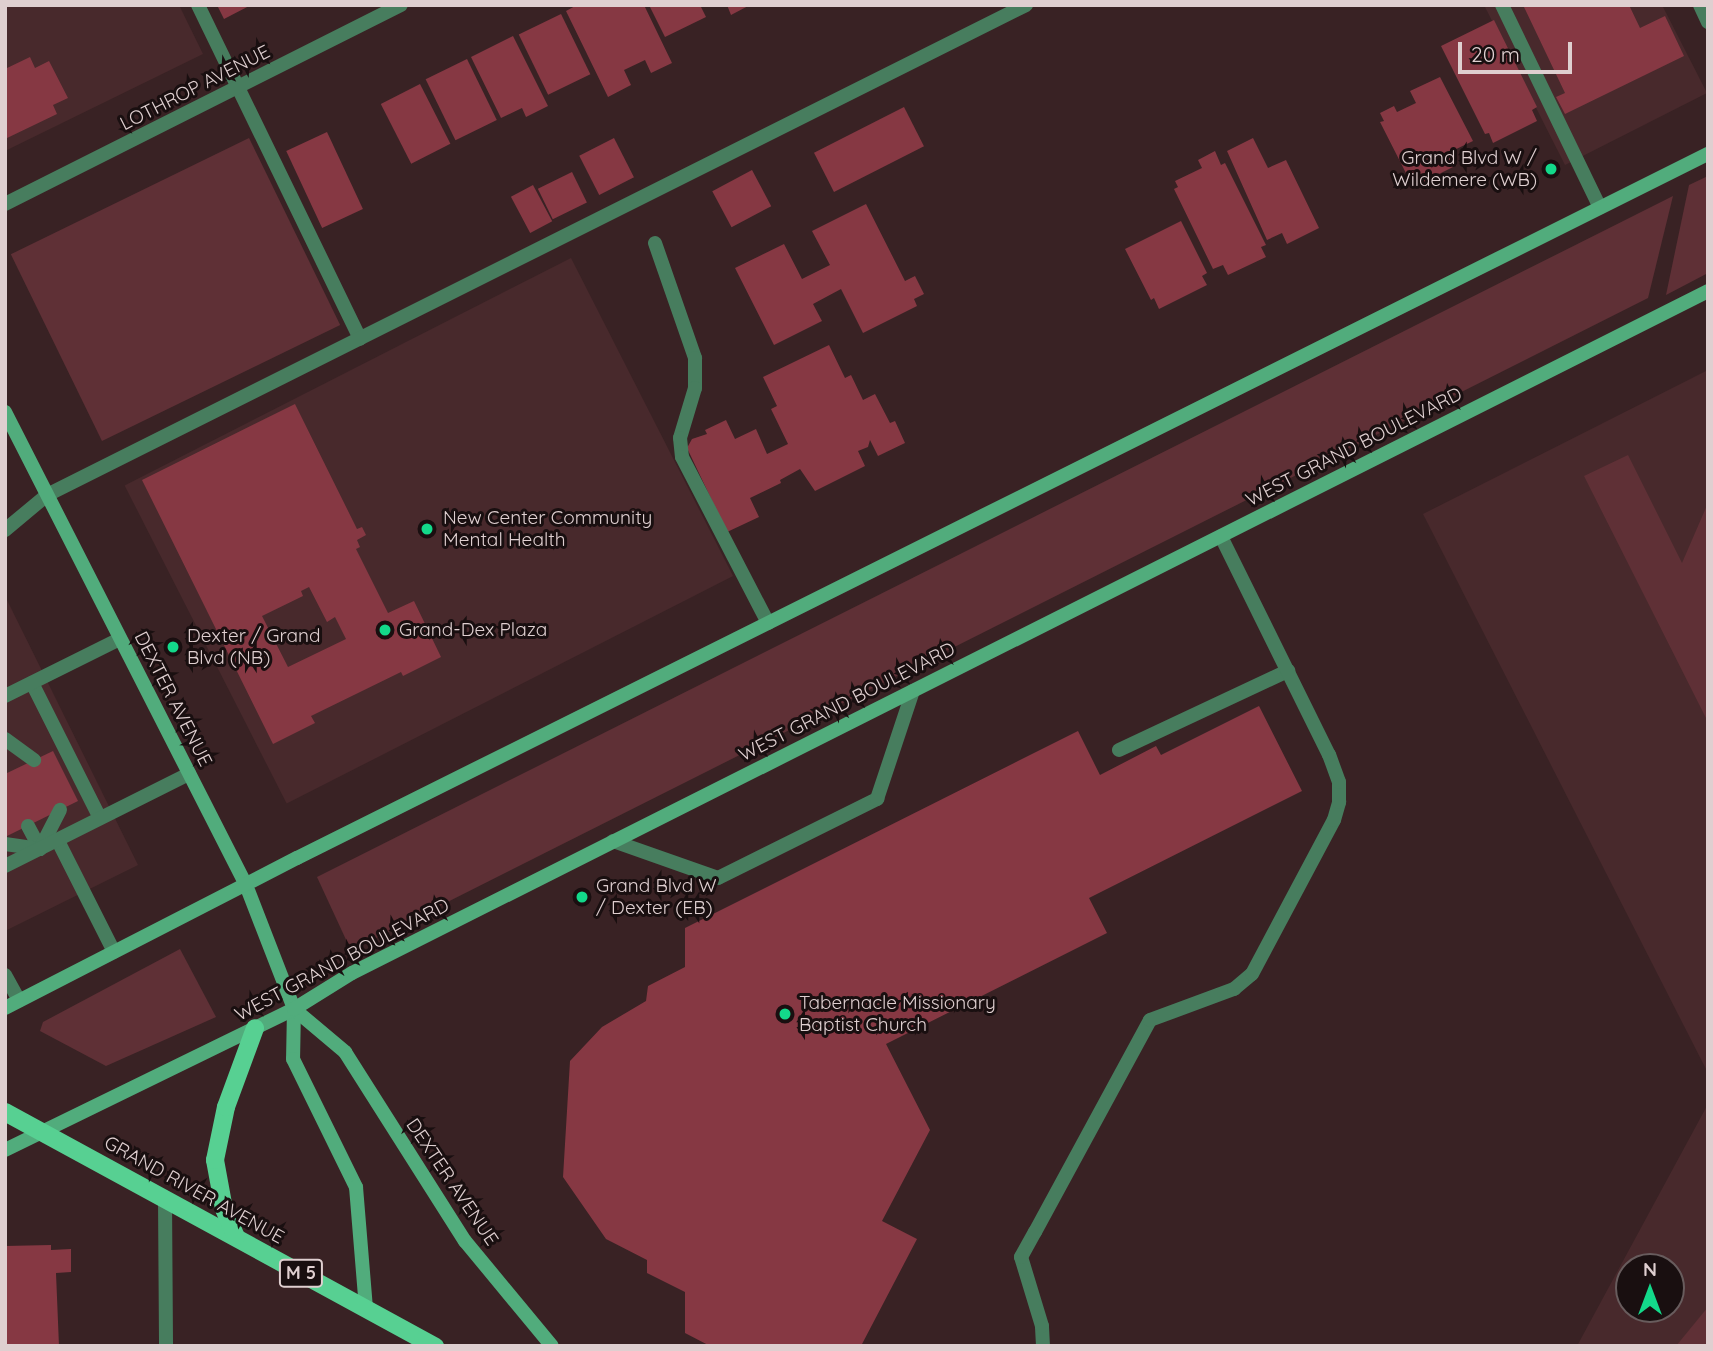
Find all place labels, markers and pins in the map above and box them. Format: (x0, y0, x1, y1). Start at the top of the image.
place label: Grand Blvd W / Wildemere (WB) (1392, 147, 1537, 191)
marker: Grand Blvd W / Wildemere (WB) (1543, 161, 1559, 177)
place label: New Center Community Mental Health (443, 507, 652, 551)
marker: New Center Community Mental Health (417, 519, 437, 539)
place label: Grand-Dex Plaza (399, 619, 547, 641)
marker: Grand-Dex Plaza (377, 622, 393, 638)
place label: Dexter / Grand Blvd (NB) (187, 625, 321, 669)
marker: Dexter / Grand Blvd (NB) (165, 639, 181, 655)
place label: Grand Blvd W / Dexter (EB) (596, 875, 717, 919)
marker: Grand Blvd W / Dexter (EB) (574, 889, 590, 905)
place label: Tabernacle Missionary Baptist Church (799, 992, 996, 1036)
marker: Tabernacle Missionary Baptist Church (777, 1006, 793, 1022)

